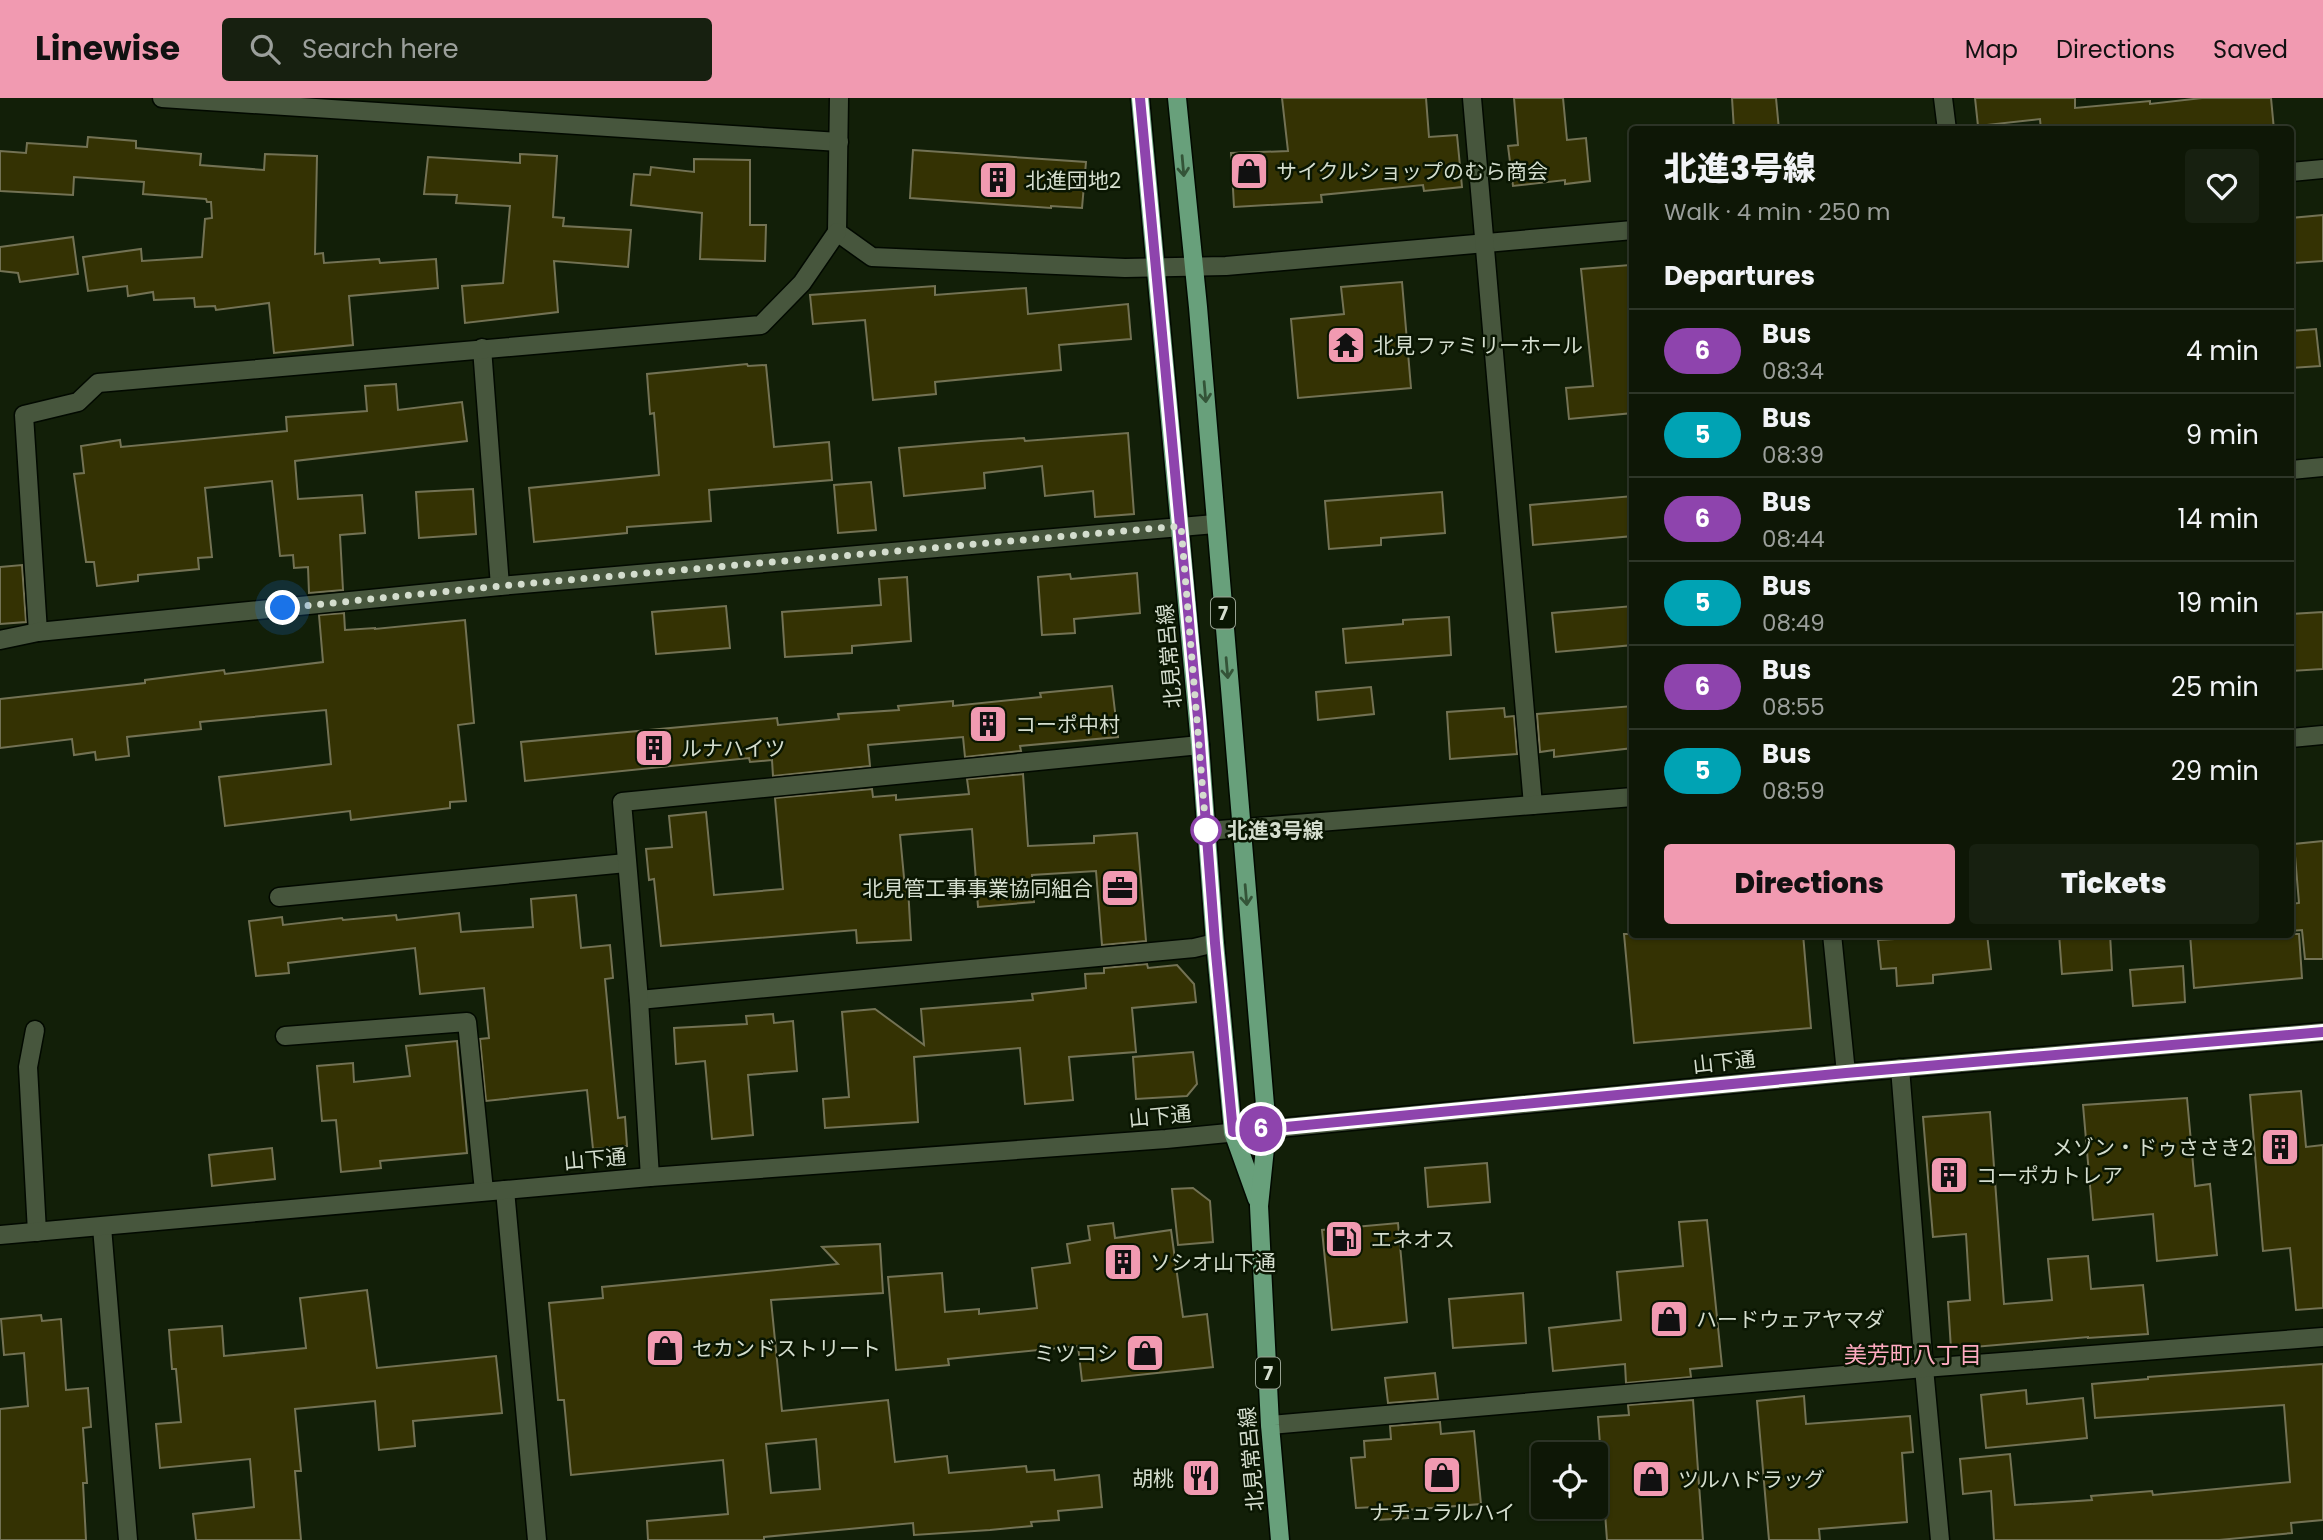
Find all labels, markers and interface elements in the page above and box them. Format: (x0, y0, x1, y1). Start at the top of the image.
search box (222, 18, 712, 81)
text: Linewise (35, 25, 180, 72)
icon: search (246, 30, 284, 68)
text: Search here (302, 31, 459, 67)
text: Map (1965, 33, 2018, 66)
text: Directions (2056, 33, 2175, 66)
text: Saved (2213, 33, 2288, 66)
text: 北進3号線 (1664, 145, 1816, 192)
button: heart (2185, 149, 2259, 223)
shop icon: サイクルショップのむら商会 (1228, 150, 1270, 192)
one-way arrow (1177, 154, 1190, 177)
place label: サイクルショップのむら商会 (1276, 157, 1548, 186)
building icon: 北進団地2 (977, 159, 1019, 201)
place label: 北進団地2 (1025, 166, 1121, 195)
text: Walk · 4 min · 250 m (1664, 196, 1890, 228)
text: Departures (1664, 258, 1815, 294)
text: Bus (1762, 316, 1811, 352)
temple icon: 北見ファミリーホール (1325, 324, 1367, 366)
place label: 北見ファミリーホール (1373, 331, 1583, 360)
text: 4 min (2186, 333, 2259, 369)
text: 6 (1695, 334, 1710, 367)
text: 08:34 (1762, 355, 1824, 387)
one-way arrow (1199, 381, 1212, 403)
text: Bus (1762, 400, 1811, 436)
text: 9 min (2186, 417, 2259, 453)
text: 5 (1695, 418, 1710, 451)
text: 08:39 (1762, 439, 1824, 471)
text: Bus (1762, 484, 1811, 520)
text: 14 min (2178, 501, 2259, 537)
text: 6 (1695, 502, 1710, 535)
text: 08:44 (1762, 523, 1825, 555)
text: Bus (1762, 568, 1811, 604)
text: 19 min (2178, 585, 2259, 621)
text: 5 (1695, 586, 1710, 619)
your location (265, 590, 300, 625)
road number: 7 (1211, 598, 1235, 628)
street label: 北見常呂線 (1150, 602, 1188, 710)
text: 08:49 (1762, 607, 1825, 639)
text: Bus (1762, 652, 1811, 688)
one-way arrow (1221, 656, 1234, 679)
text: 25 min (2171, 669, 2259, 705)
text: 6 (1695, 670, 1710, 703)
text: 08:55 (1762, 691, 1825, 723)
building icon: コーポ中村 (967, 703, 1009, 745)
place label: コーポ中村 (1015, 710, 1120, 739)
building icon: ルナハイツ (633, 727, 675, 769)
place label: ルナハイツ (681, 734, 786, 763)
text: Bus (1762, 736, 1811, 772)
text: 29 min (2171, 753, 2259, 789)
text: 5 (1695, 754, 1710, 787)
text: 08:59 (1762, 775, 1825, 807)
marker: 北進3号線 (1191, 815, 1221, 845)
place label: 北進3号線 (1227, 816, 1324, 845)
button: Directions (1664, 844, 1955, 924)
button: Tickets (1969, 844, 2259, 924)
office icon: 北見管工事事業協同組合 (1099, 867, 1141, 909)
place label: 北見管工事事業協同組合 (862, 874, 1093, 903)
one-way arrow (1240, 883, 1253, 906)
street label: 山下通 (1691, 1044, 1757, 1080)
street label: 山下通 (1127, 1099, 1193, 1133)
line badge: 6 (1238, 1106, 1284, 1152)
text: 6 (1253, 1112, 1269, 1145)
building icon: メゾン・ドゥささき2 (2259, 1126, 2301, 1168)
place label: メゾン・ドゥささき2 (2052, 1133, 2253, 1162)
street label: 山下通 (562, 1142, 628, 1176)
building icon: コーポカトレア (1928, 1154, 1970, 1196)
place label: コーポカトレア (1976, 1161, 2123, 1190)
fuel station icon: エネオス (1323, 1218, 1365, 1260)
place label: エネオス (1371, 1225, 1455, 1254)
building icon: ソシオ山下通 (1102, 1241, 1144, 1283)
place label: ソシオ山下通 (1150, 1248, 1276, 1277)
shop icon: ハードウェアヤマダ (1648, 1298, 1690, 1340)
place label: ハードウェアヤマダ (1696, 1305, 1885, 1334)
shop icon: セカンドストリート (644, 1327, 686, 1369)
shop icon: ミツコシ (1124, 1332, 1166, 1374)
place label: セカンドストリート (692, 1334, 881, 1363)
place label: ミツコシ (1034, 1339, 1118, 1368)
district label: 美芳町八丁目 (1844, 1339, 1982, 1371)
road number: 7 (1256, 1358, 1280, 1388)
street label: 北見常呂線 (1232, 1405, 1270, 1513)
map controls (1531, 1442, 1608, 1519)
button: locate (1531, 1442, 1608, 1519)
shop icon: ナチュラルハイ (1421, 1454, 1463, 1496)
restaurant icon: 胡桃 (1180, 1457, 1222, 1499)
shop icon: ツルハドラッグ (1630, 1458, 1672, 1500)
place label: 胡桃 (1132, 1464, 1174, 1493)
place label: ツルハドラッグ (1678, 1465, 1825, 1494)
place label: ナチュラルハイ (1369, 1498, 1515, 1527)

